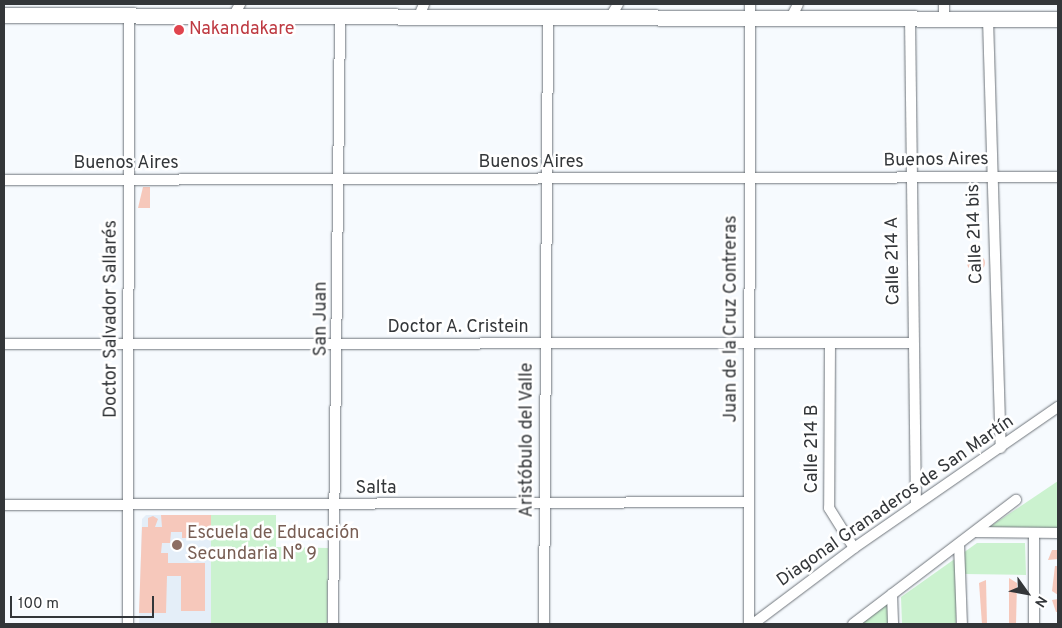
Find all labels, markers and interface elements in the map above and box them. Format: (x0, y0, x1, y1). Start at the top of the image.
place label: Nakandakare (189, 19, 295, 41)
marker: Nakandakare (173, 24, 185, 36)
street label: Buenos Aires (883, 149, 989, 173)
street label: Buenos Aires (478, 152, 584, 174)
street label: Buenos Aires (73, 153, 179, 175)
street label: Calle 214 bis (963, 183, 989, 285)
street label: Juan de la Cruz Contreras (721, 215, 743, 423)
street label: Calle 214 A (882, 216, 906, 306)
street label: Doctor Salvador Sallarés (101, 220, 123, 418)
street label: San Juan (311, 282, 333, 356)
street label: Doctor A. Cristein (387, 317, 529, 339)
street label: Aristóbulo del Valle (517, 362, 539, 518)
street label: Calle 214 B (802, 404, 824, 494)
street label: Diagonal Granaderos de San Martín (773, 412, 1019, 592)
street label: Salta (355, 478, 397, 500)
place label: Escuela de Educación Secundaria N° 9 (187, 524, 359, 566)
marker: Escuela de Educación Secundaria N° 9 (171, 539, 183, 551)
north arrow (1002, 568, 1052, 618)
scale bar (12, 586, 156, 618)
text: N (1030, 592, 1050, 610)
text: 100 m (18, 595, 59, 614)

